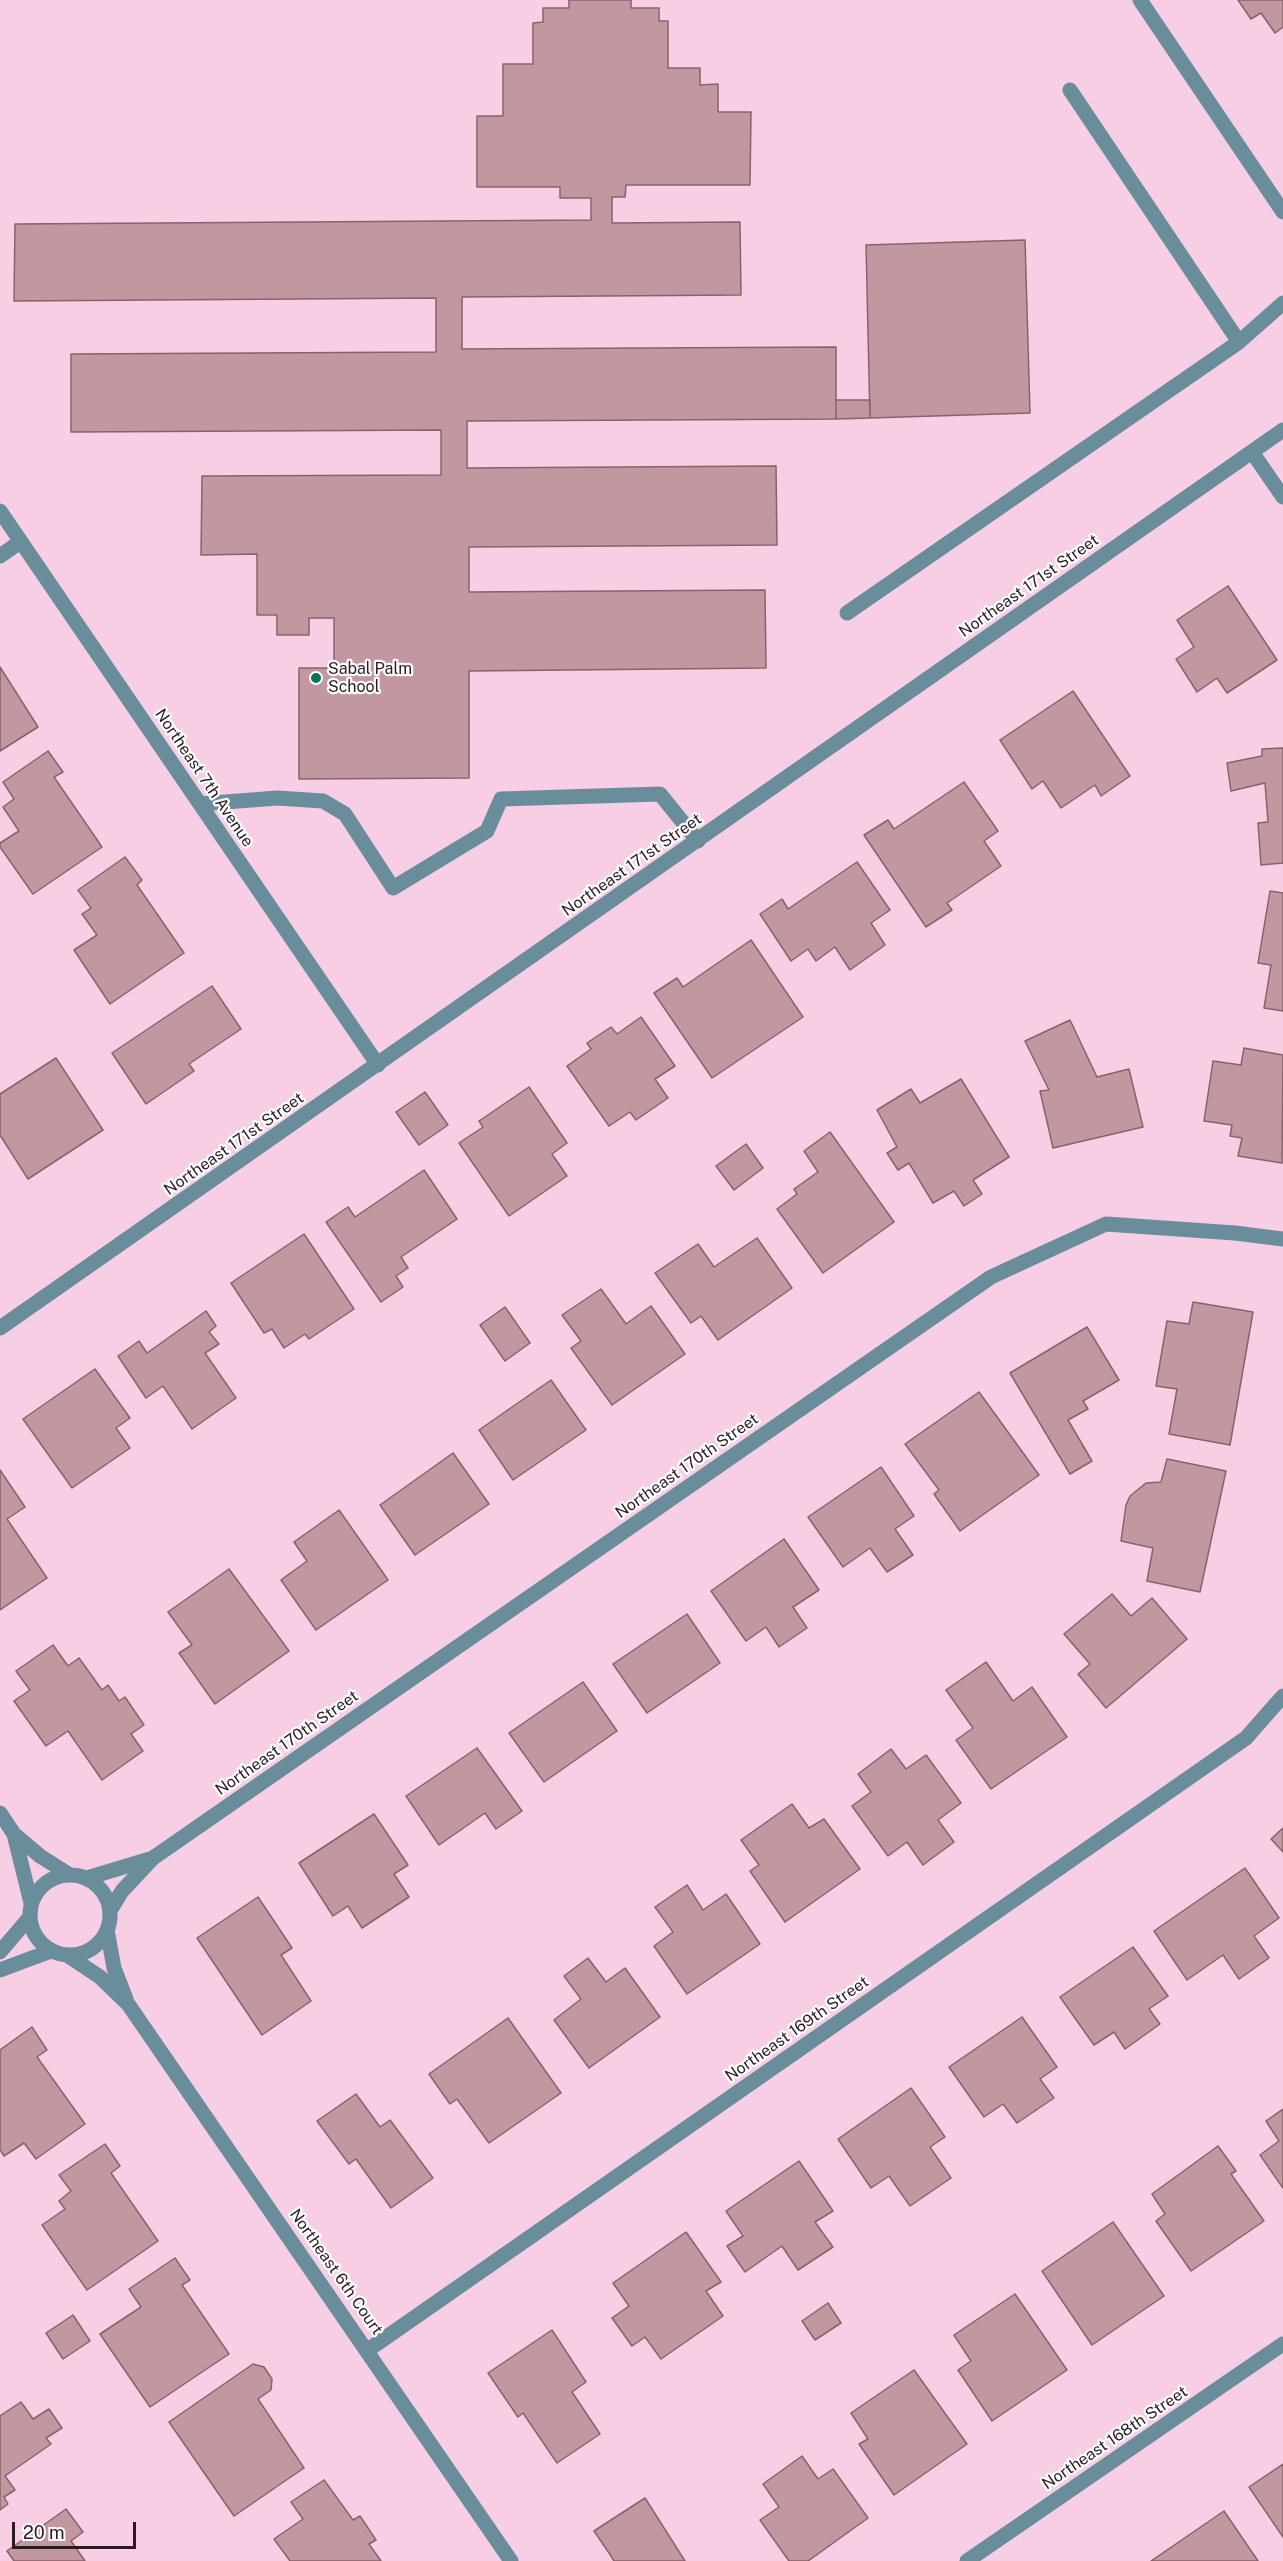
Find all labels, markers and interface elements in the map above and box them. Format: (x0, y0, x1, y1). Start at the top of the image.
street label: Northeast 171st Street (956, 531, 1102, 641)
place label: Sabal Palm School (328, 659, 412, 697)
marker: Sabal Palm School (309, 671, 323, 685)
street label: Northeast 7th Avenue (151, 705, 257, 851)
street label: Northeast 171st Street (559, 810, 705, 920)
street label: Northeast 171st Street (161, 1089, 307, 1199)
street label: Northeast 170th Street (612, 1409, 762, 1523)
street label: Northeast 170th Street (212, 1686, 362, 1800)
street label: Northeast 169th Street (722, 1972, 872, 2086)
street label: Northeast 6th Court (285, 2205, 387, 2339)
street label: Northeast 168th Street (1039, 2382, 1191, 2494)
scale bar (15, 2510, 140, 2548)
text: 20 m (23, 2522, 65, 2543)

